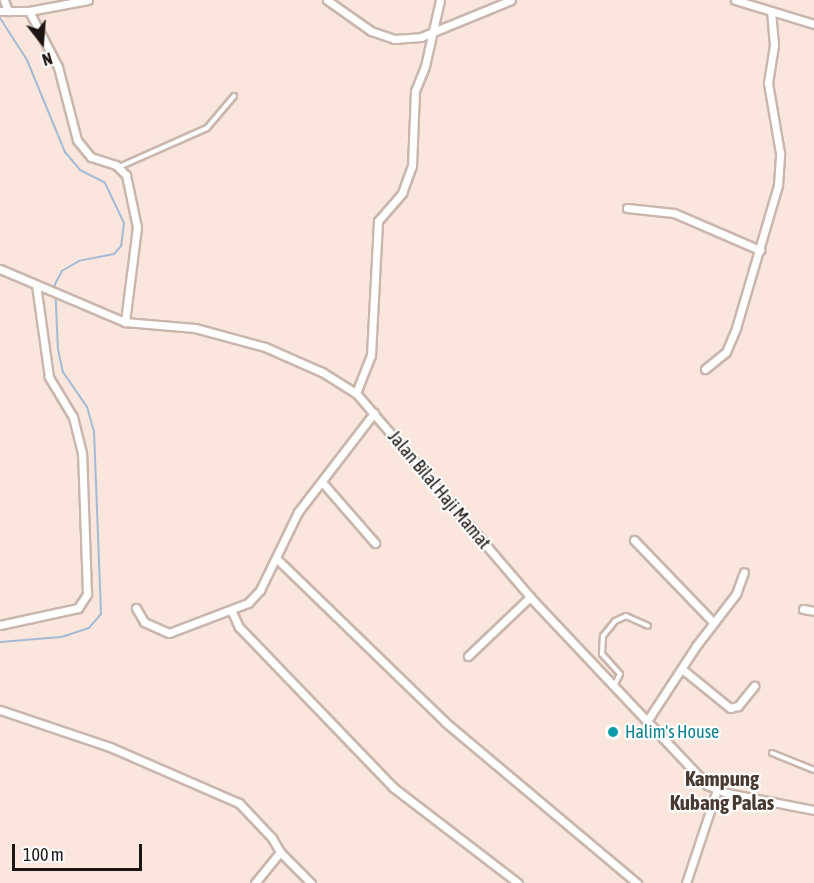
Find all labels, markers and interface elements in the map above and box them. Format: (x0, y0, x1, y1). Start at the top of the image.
north arrow (12, 12, 72, 72)
text: N (40, 49, 54, 69)
street label: Jalan Bilal Haji Mamat (383, 426, 495, 554)
place label: Halim's House (625, 721, 719, 743)
marker: Halim's House (606, 725, 620, 739)
district label: Kampung Kubang Palas (670, 765, 774, 815)
scale bar (15, 832, 146, 870)
text: 100 m (23, 844, 64, 865)

